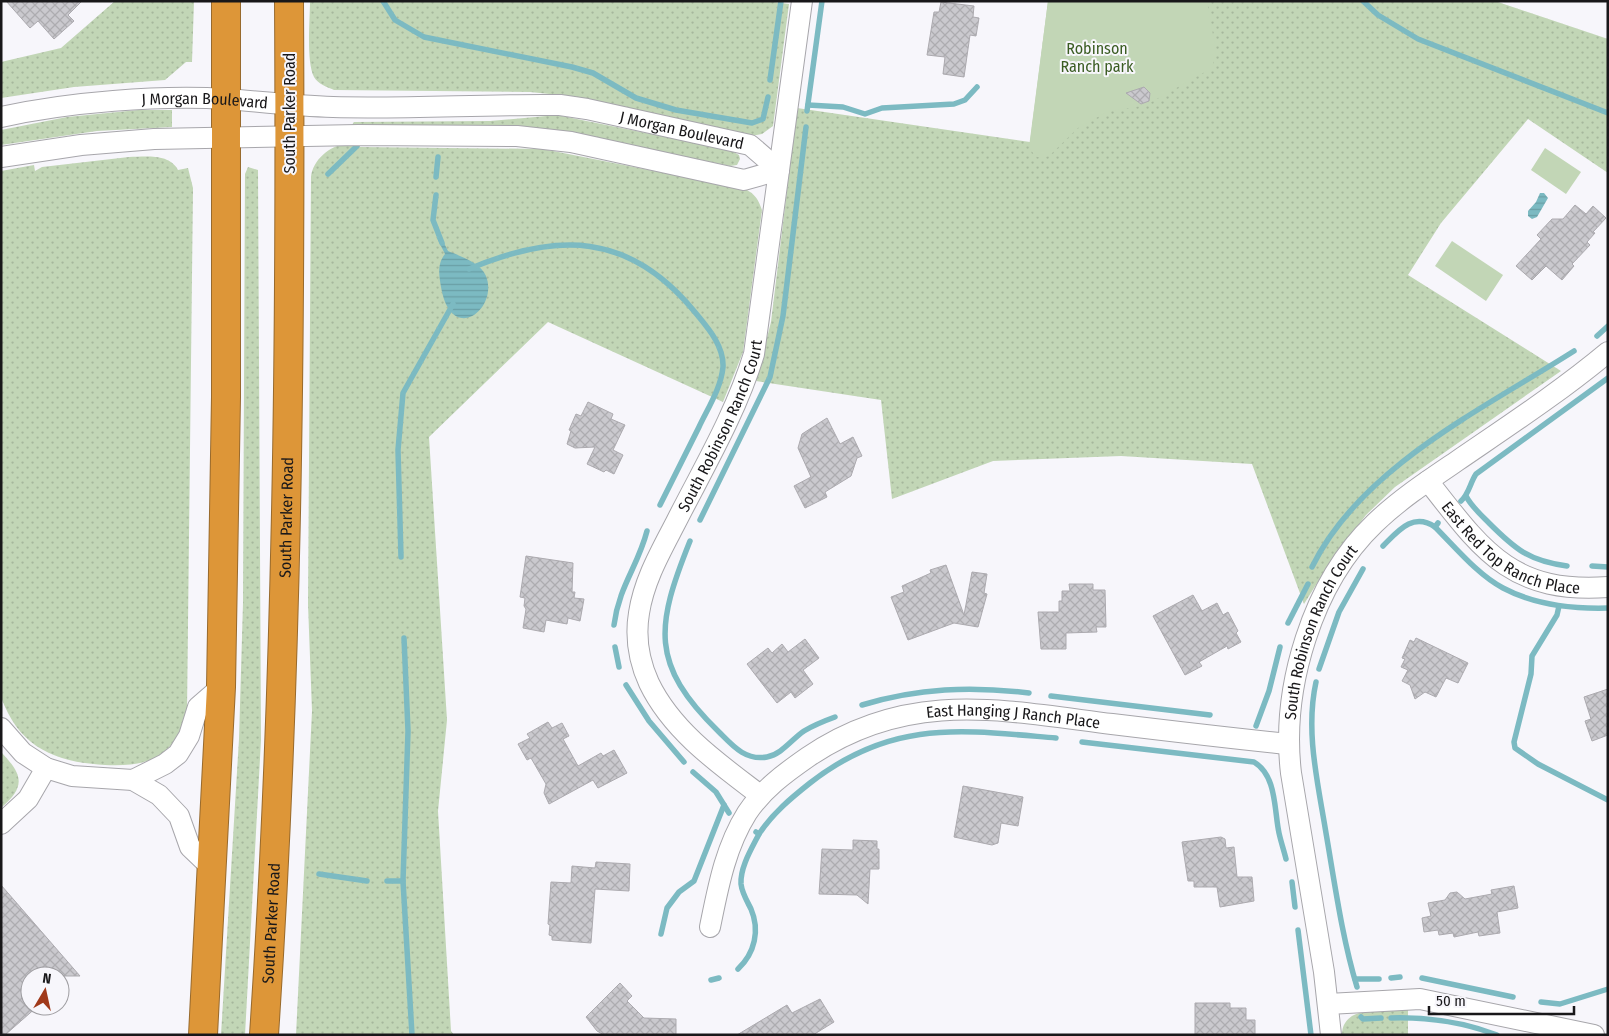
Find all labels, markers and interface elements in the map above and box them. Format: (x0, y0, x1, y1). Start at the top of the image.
park label: Robinson Ranch park (1060, 39, 1134, 76)
street label: South Parker Road (280, 53, 299, 173)
street label: J Morgan Boulevard (141, 89, 269, 113)
street label: J Morgan Boulevard (618, 107, 746, 153)
street label: South Robinson Ranch Court (674, 338, 766, 515)
street label: South Parker Road (275, 457, 297, 578)
street label: East Red Top Ranch Place (1438, 498, 1581, 598)
street label: South Robinson Ranch Court (1281, 541, 1362, 720)
street label: East Hanging J Ranch Place (925, 701, 1101, 732)
street label: South Parker Road (258, 862, 284, 984)
north arrow (20, 966, 70, 1016)
text: N (41, 970, 52, 988)
scale bar (1429, 984, 1574, 1016)
text: 50 m (1436, 992, 1466, 1010)

